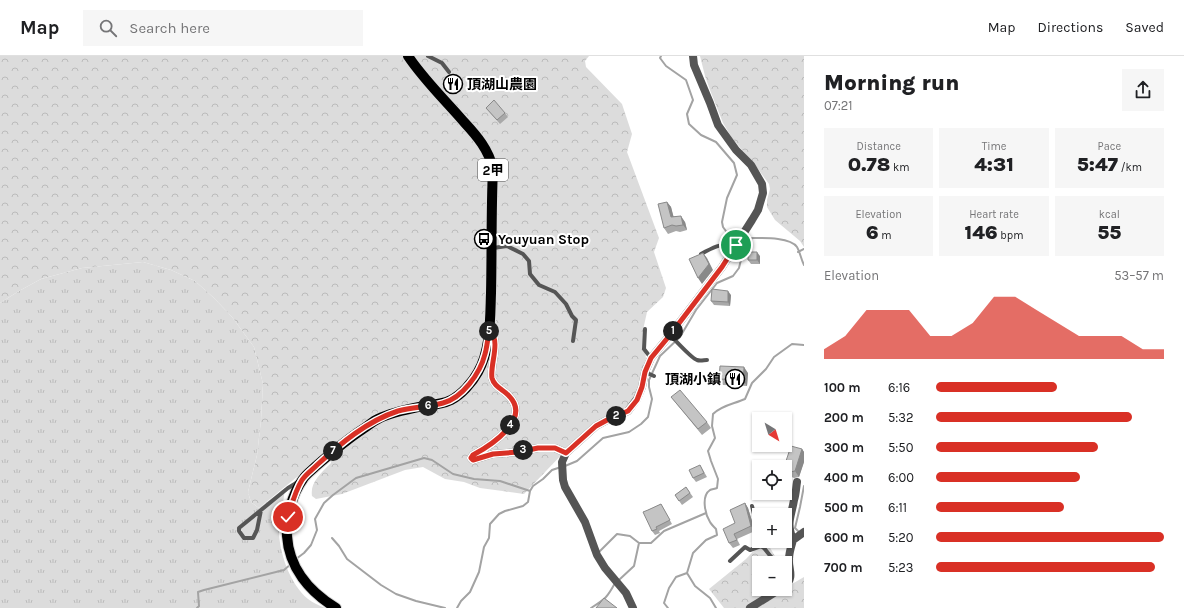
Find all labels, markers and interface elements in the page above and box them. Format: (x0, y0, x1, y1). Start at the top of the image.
search box (83, 10, 363, 46)
text: Map (20, 17, 59, 39)
icon: search (97, 17, 119, 39)
text: Search here (129, 19, 210, 37)
text: Map (988, 19, 1016, 36)
text: Directions (1038, 19, 1103, 36)
text: Saved (1125, 19, 1164, 36)
button: share (1122, 69, 1164, 111)
text: Morning run (824, 70, 959, 96)
restaurant icon: 頂湖山農園 (442, 73, 464, 95)
place label: 頂湖山農園 (467, 76, 537, 93)
text: 07:21 (824, 98, 853, 113)
text: Distance (856, 140, 901, 153)
text: Time (982, 140, 1006, 153)
text: Pace (1098, 140, 1121, 153)
text: 0.78 (848, 153, 890, 176)
text: 4:31 (974, 153, 1014, 176)
text: 5:47 (1077, 153, 1118, 176)
road number: 2甲 (478, 159, 508, 181)
text: km (890, 161, 910, 174)
text: /km (1118, 161, 1142, 174)
text: Elevation (855, 208, 902, 221)
text: Heart rate (969, 208, 1019, 221)
text: kcal (1099, 208, 1120, 221)
text: 6 (866, 221, 879, 244)
text: 146 (964, 221, 998, 244)
text: 55 (1097, 221, 1121, 244)
bus stop icon: Youyuan Stop (473, 228, 495, 250)
pin (719, 228, 753, 262)
text: m (879, 229, 892, 242)
text: bpm (998, 229, 1024, 242)
place label: Youyuan Stop (498, 231, 589, 248)
icon: arrive (725, 234, 747, 256)
text: Elevation (824, 268, 879, 283)
text: 53–57 m (1114, 268, 1164, 283)
pin: 5 (479, 321, 499, 341)
pin: 1 (663, 321, 683, 341)
text: 5 (486, 324, 492, 337)
text: 1 (671, 324, 675, 337)
restaurant icon: 頂湖小鎮 (724, 368, 746, 390)
place label: 頂湖小鎮 (665, 371, 721, 388)
text: 100 m (824, 380, 861, 395)
text: 6:16 (888, 380, 910, 395)
pin: 6 (418, 396, 438, 416)
text: 6 (425, 399, 431, 412)
pin: 2 (606, 406, 626, 426)
text: 2 (613, 409, 619, 422)
text: 200 m (824, 410, 864, 425)
text: 5:32 (888, 410, 914, 425)
north arrow (752, 412, 792, 452)
map controls (752, 412, 792, 596)
pin: 4 (500, 415, 520, 435)
text: 4 (507, 418, 513, 431)
pin: 3 (513, 440, 533, 460)
text: 300 m (824, 440, 864, 455)
text: 5:50 (888, 440, 913, 455)
pin: 7 (323, 441, 343, 461)
text: 3 (520, 443, 526, 456)
text: 7 (330, 444, 336, 457)
button: locate (752, 460, 792, 500)
text: 400 m (824, 470, 864, 485)
text: 6:00 (888, 470, 914, 485)
pin (271, 500, 305, 534)
text: 500 m (824, 500, 864, 515)
text: 6:11 (888, 500, 907, 515)
icon: check (277, 506, 299, 528)
button: + (752, 508, 792, 548)
text: 600 m (824, 530, 864, 545)
text: 5:20 (888, 530, 914, 545)
button: − (752, 556, 792, 596)
text: 700 m (824, 560, 863, 575)
text: 5:23 (888, 560, 914, 575)

